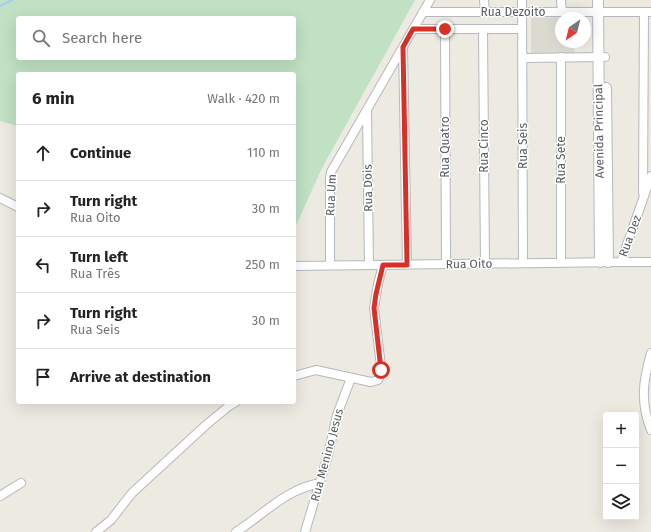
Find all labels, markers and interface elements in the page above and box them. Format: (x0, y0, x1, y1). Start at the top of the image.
street label: Rua Dezoito (481, 5, 545, 19)
north arrow (555, 12, 591, 48)
search box (16, 16, 296, 60)
route end (436, 20, 454, 38)
icon: search (30, 27, 52, 49)
text: Search here (62, 29, 142, 47)
street label: Avenida Principal (591, 83, 607, 178)
text: 6 min (32, 88, 75, 109)
text: Walk · 420 m (207, 91, 280, 106)
street label: Rua Quatro (438, 116, 452, 178)
street label: Rua Cinco (477, 119, 491, 173)
street label: Rua Seis (516, 123, 530, 169)
street label: Rua Sete (554, 136, 568, 184)
icon: ahead (32, 142, 54, 164)
text: Continue (70, 144, 131, 162)
text: 110 m (247, 145, 280, 160)
street label: Rua Dois (361, 164, 375, 212)
street label: Rua Um (323, 174, 339, 216)
text: Turn right (70, 192, 137, 210)
icon: right (32, 198, 54, 220)
text: 30 m (252, 201, 280, 216)
text: Rua Oito (70, 210, 121, 225)
street label: Rua Dez (616, 213, 644, 259)
text: Turn left (70, 248, 128, 266)
icon: left (32, 254, 54, 276)
text: 250 m (245, 257, 280, 272)
street label: Rua Oito (445, 257, 493, 271)
text: Rua Três (70, 266, 120, 281)
text: Turn right (70, 304, 137, 322)
icon: right (32, 310, 54, 332)
text: 30 m (252, 313, 280, 328)
text: Rua Seis (70, 322, 120, 337)
route start (372, 361, 390, 379)
icon: arrive (32, 366, 54, 388)
text: Arrive at destination (70, 368, 211, 386)
street label: Rua Menino Jesus (308, 407, 346, 503)
map controls (603, 412, 639, 520)
button: + (603, 412, 639, 448)
button: − (603, 448, 639, 484)
button: layers (603, 484, 639, 520)

